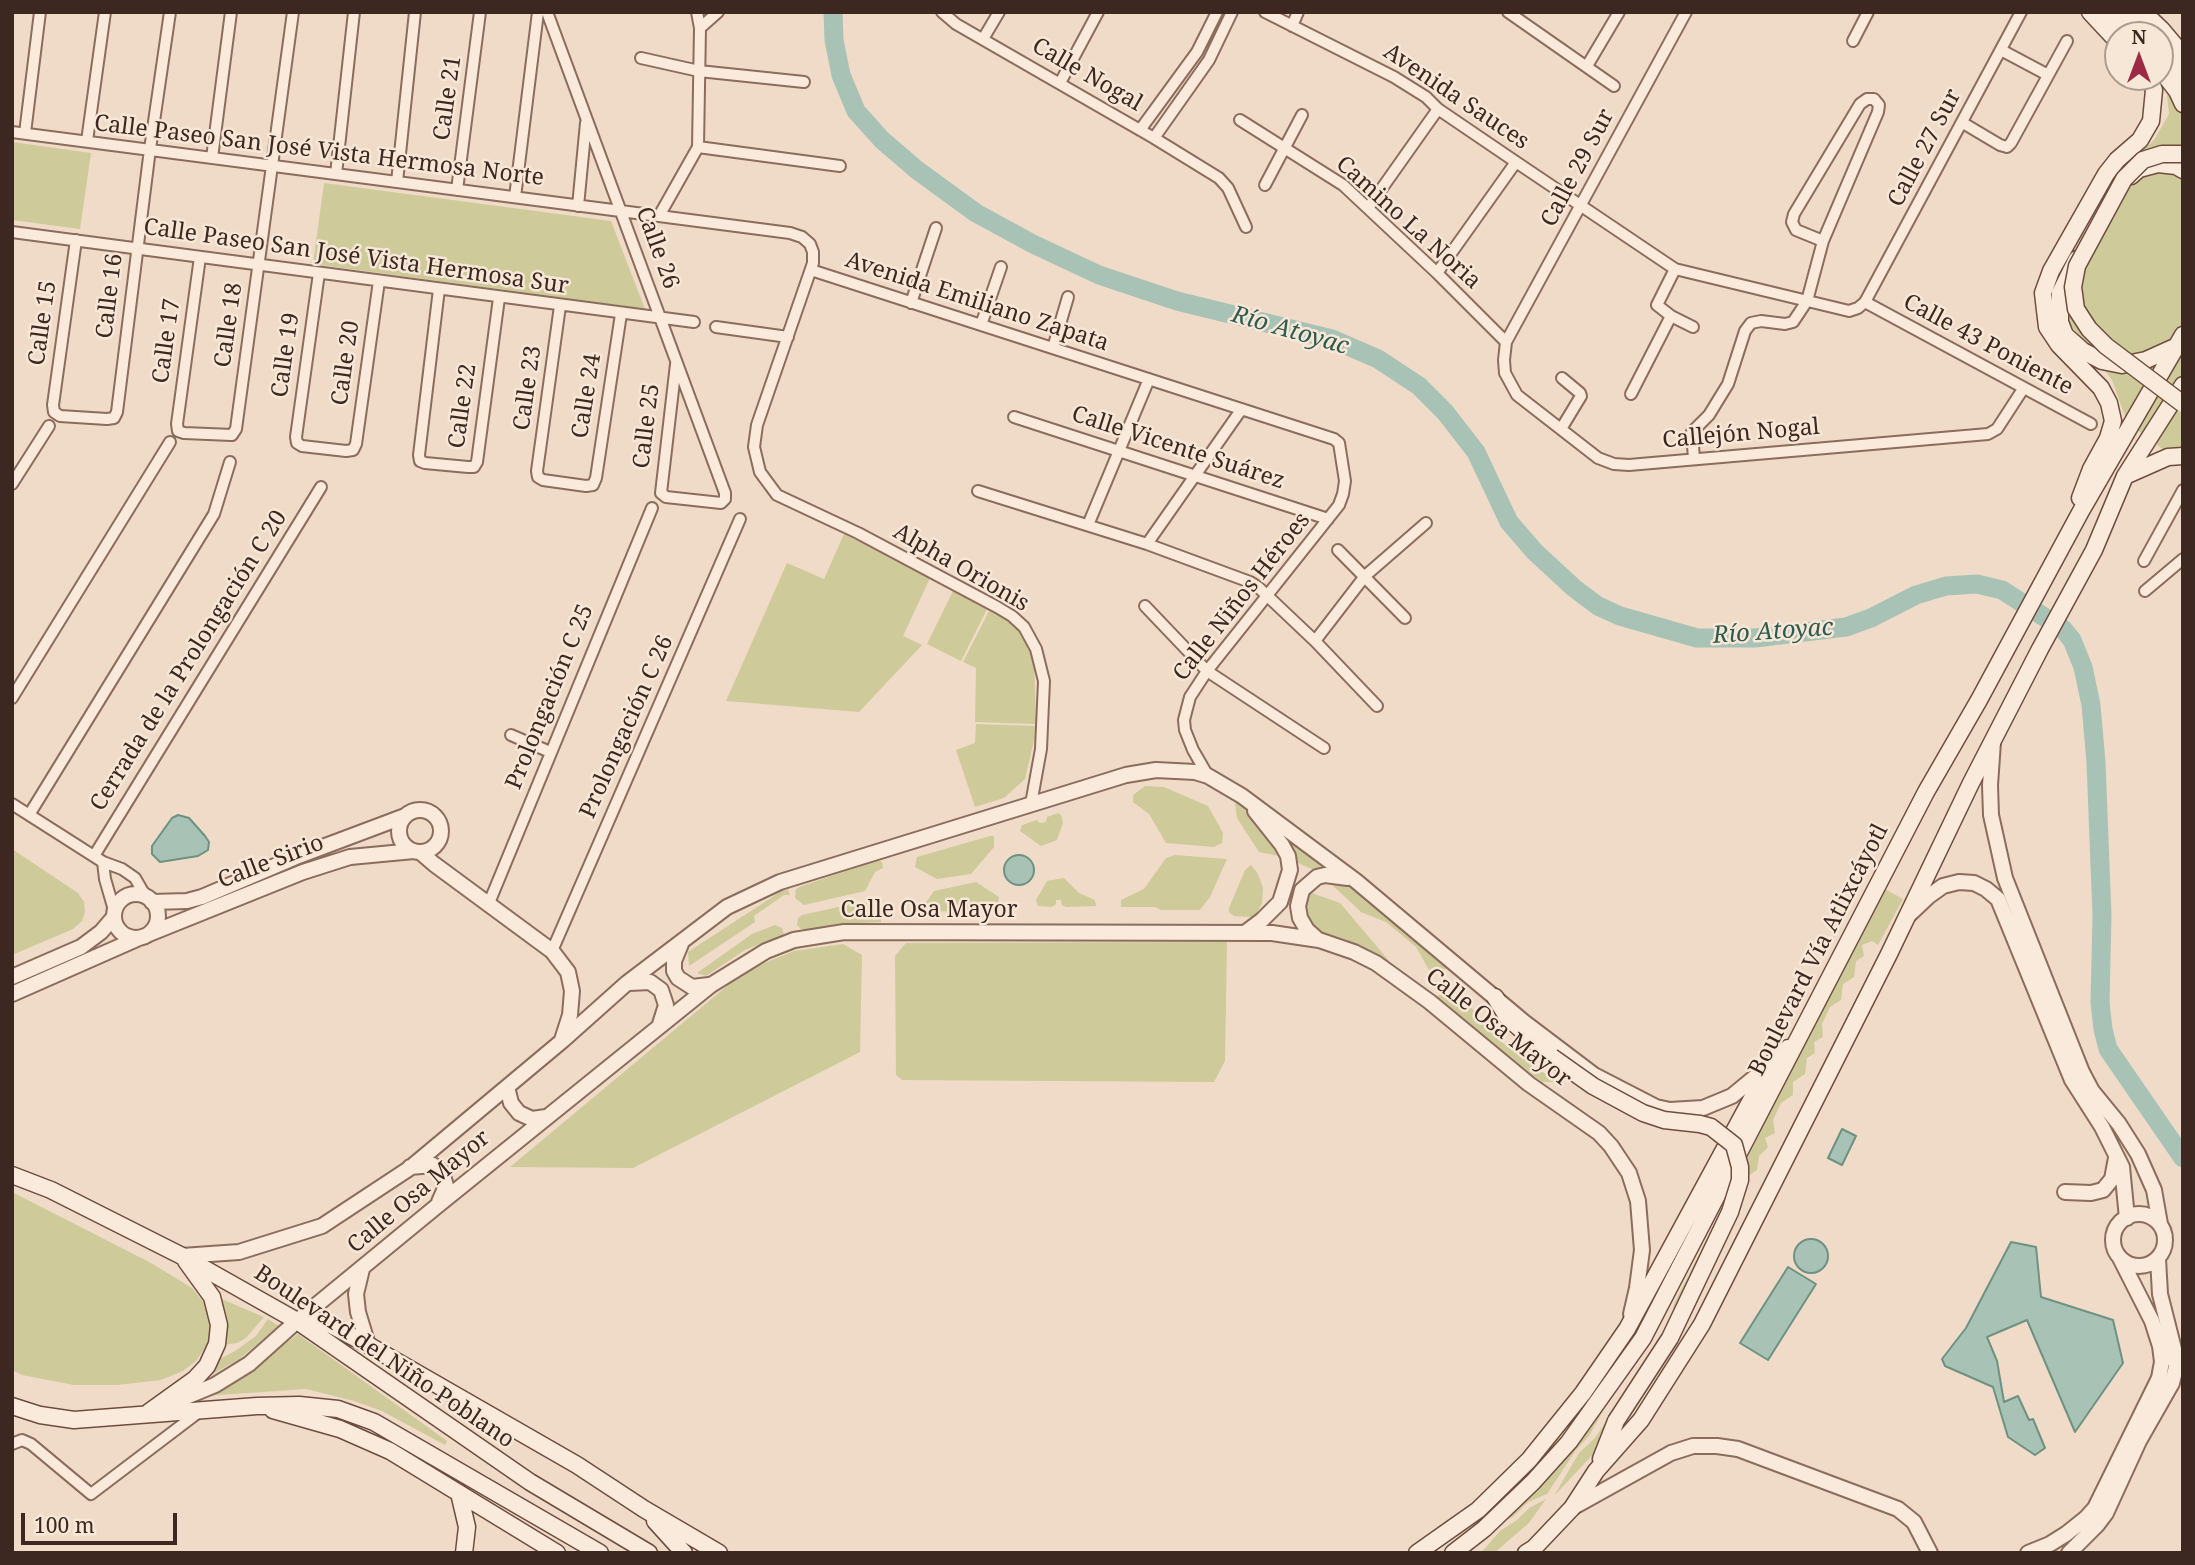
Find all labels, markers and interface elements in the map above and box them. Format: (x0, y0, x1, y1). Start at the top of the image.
north arrow (2104, 21, 2174, 91)
text: N (2132, 24, 2146, 50)
street label: Calle Nogal (1027, 32, 1147, 118)
street label: Avenida Sauces (1378, 38, 1534, 156)
street label: Calle 21 (428, 54, 468, 142)
street label: Calle 27 Sur (1882, 84, 1968, 212)
street label: Calle 29 Sur (1535, 104, 1621, 232)
street label: Calle Paseo San José Vista Hermosa Norte (93, 110, 545, 192)
street label: Camino La Noria (1330, 151, 1486, 295)
street label: Calle 26 (629, 203, 685, 293)
street label: Calle Paseo San José Vista Hermosa Sur (142, 214, 570, 300)
street label: Avenida Emiliano Zapata (842, 246, 1112, 358)
street label: Calle 16 (91, 252, 129, 340)
street label: Calle 15 (23, 279, 63, 367)
street label: Calle 18 (209, 281, 249, 369)
street label: Calle 43 Poniente (1898, 289, 2078, 401)
street label: Calle 17 (147, 297, 187, 385)
water label: Río Atoyac (1228, 301, 1352, 361)
street label: Calle 19 (266, 311, 306, 399)
street label: Calle 20 (326, 319, 366, 407)
street label: Calle 23 (508, 344, 548, 432)
street label: Calle 24 (567, 352, 607, 440)
street label: Calle 22 (443, 362, 483, 450)
street label: Calle 25 (628, 382, 666, 470)
street label: Calle Vicente Suárez (1068, 401, 1288, 495)
street label: Callejón Nogal (1661, 413, 1821, 455)
street label: Cerrada de la Prolongación C 20 (85, 506, 293, 816)
street label: Calle Niños Héroes (1168, 507, 1316, 687)
street label: Alpha Orionis (888, 518, 1034, 618)
street label: Prolongación C 25 (500, 600, 600, 794)
water label: Río Atoyac (1712, 613, 1834, 651)
street label: Prolongación C 26 (574, 631, 680, 823)
street label: Boulevard Vía Atlixcáyotl (1743, 820, 1895, 1080)
street label: Calle Sirio (214, 829, 328, 895)
street label: Calle Osa Mayor (840, 896, 1018, 924)
street label: Calle Osa Mayor (1420, 963, 1576, 1093)
street label: Calle Osa Mayor (342, 1124, 496, 1260)
street label: Boulevard del Niño Poblano (249, 1260, 519, 1454)
scale bar (24, 1498, 180, 1542)
text: 100 m (34, 1511, 95, 1539)

